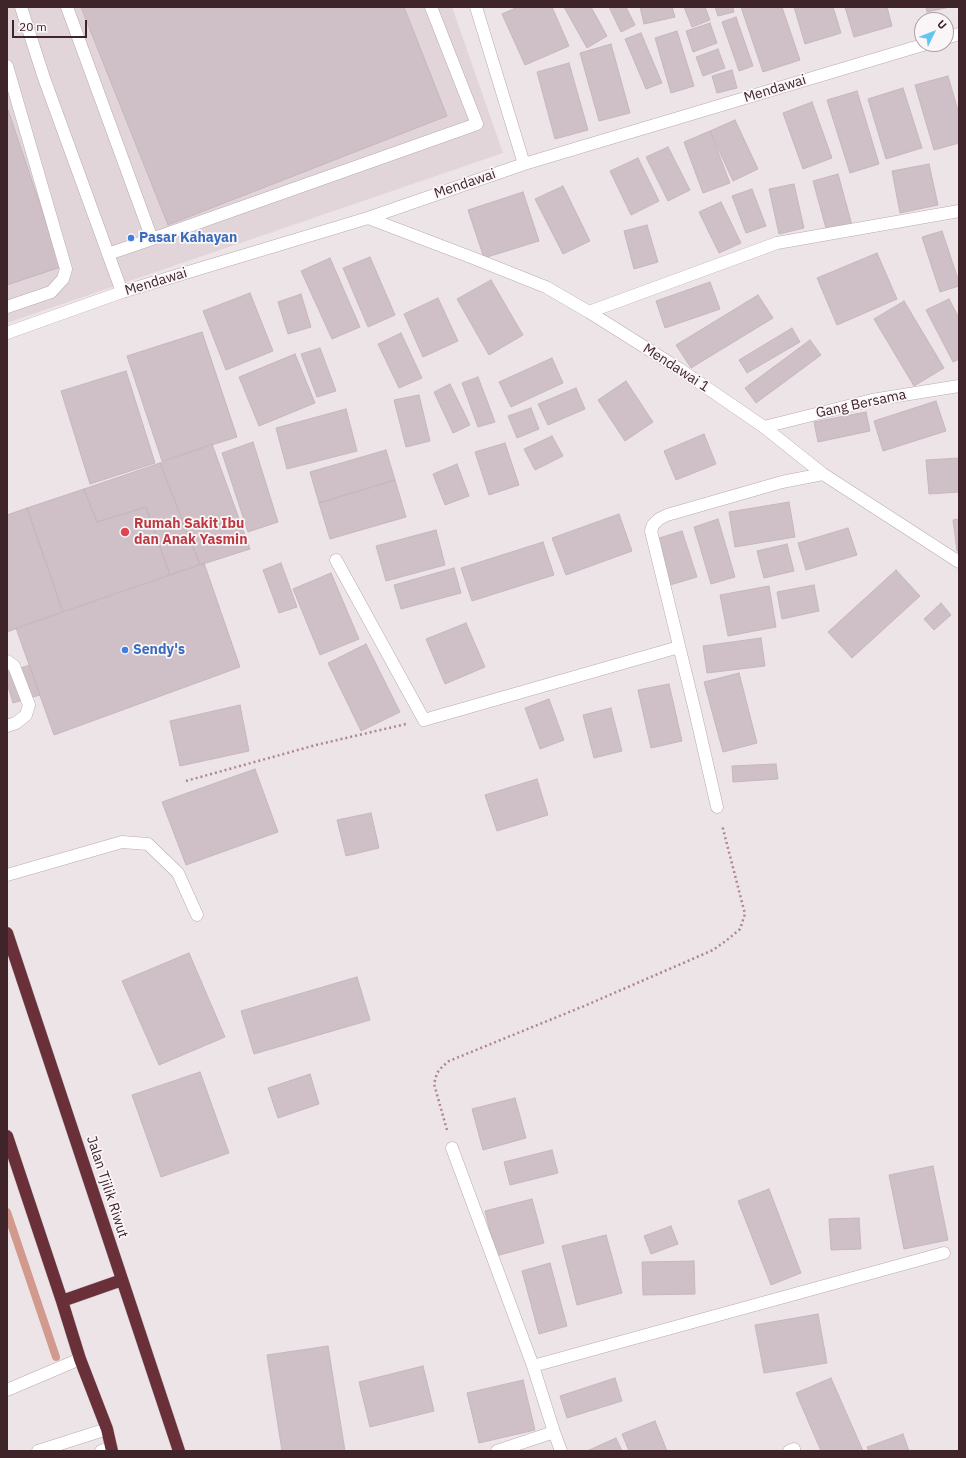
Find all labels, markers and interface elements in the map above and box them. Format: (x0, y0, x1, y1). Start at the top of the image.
scale bar (14, 12, 89, 38)
north arrow (914, 12, 954, 52)
text: U (934, 17, 950, 32)
text: 20 m (19, 19, 47, 34)
street label: Mendawai (742, 72, 808, 106)
street label: Mendawai (432, 166, 498, 202)
place label: Pasar Kahayan (139, 230, 237, 246)
marker: Pasar Kahayan (126, 233, 136, 243)
street label: Mendawai (123, 265, 189, 299)
street label: Mendawai 1 (640, 340, 712, 396)
street label: Gang Bersama (814, 386, 908, 422)
place label: Rumah Sakit Ibu dan Anak Yasmin (134, 516, 247, 548)
marker: Rumah Sakit Ibu dan Anak Yasmin (119, 526, 131, 538)
place label: Sendy's (133, 642, 185, 658)
marker: Sendy's (120, 645, 130, 655)
street label: Jalan Tjilik Riwut (83, 1134, 131, 1240)

